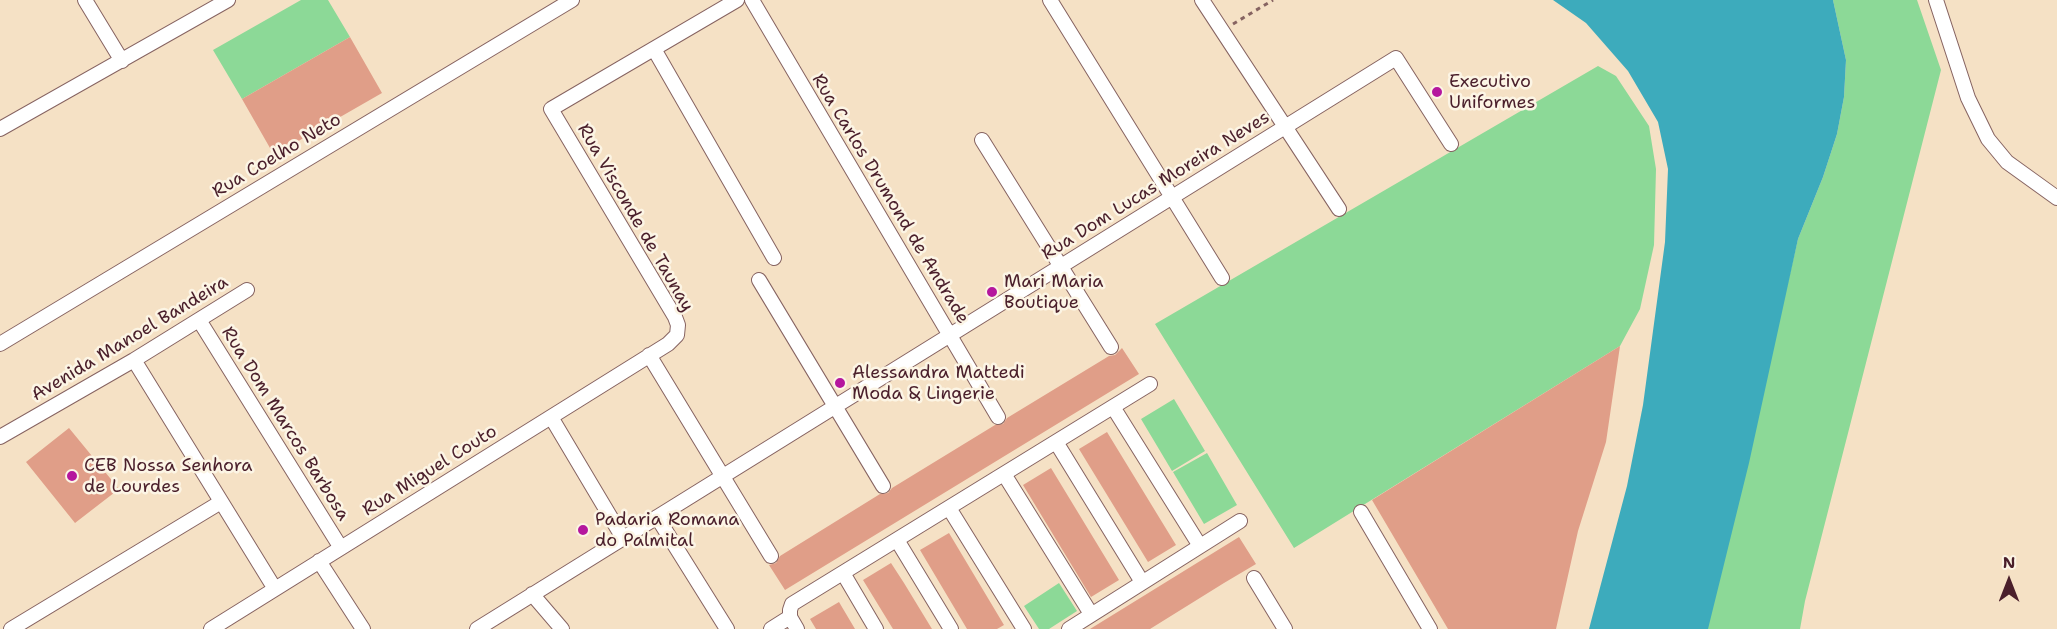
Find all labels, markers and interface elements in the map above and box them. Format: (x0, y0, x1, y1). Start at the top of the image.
street label: Rua Carlos Drumond de Andrade (807, 70, 973, 328)
place label: Executivo Uniformes (1449, 71, 1535, 113)
marker: Executivo Uniformes (1430, 85, 1444, 99)
street label: Rua Dom Lucas Moreira Neves (1038, 107, 1274, 265)
street label: Rua Coelho Neto (209, 109, 345, 203)
street label: Rua Visconde de Taunay (572, 120, 698, 316)
place label: Mari Maria Boutique (1004, 271, 1103, 314)
street label: Avenida Manoel Bandeira (28, 272, 232, 406)
marker: Mari Maria Boutique (985, 285, 999, 299)
street label: Rua Dom Marcos Barbosa (216, 323, 354, 525)
place label: Alessandra Mattedi Moda & Lingerie (852, 362, 1025, 404)
marker: Alessandra Mattedi Moda & Lingerie (833, 376, 847, 390)
street label: Rua Miguel Couto (359, 421, 501, 521)
place label: CEB Nossa Senhora de Lourdes (84, 455, 252, 498)
marker: CEB Nossa Senhora de Lourdes (65, 469, 79, 483)
place label: Padaria Romana do Palmital (595, 509, 740, 552)
marker: Padaria Romana do Palmital (576, 523, 590, 537)
north arrow (1979, 551, 2039, 611)
text: N (2003, 552, 2015, 573)

